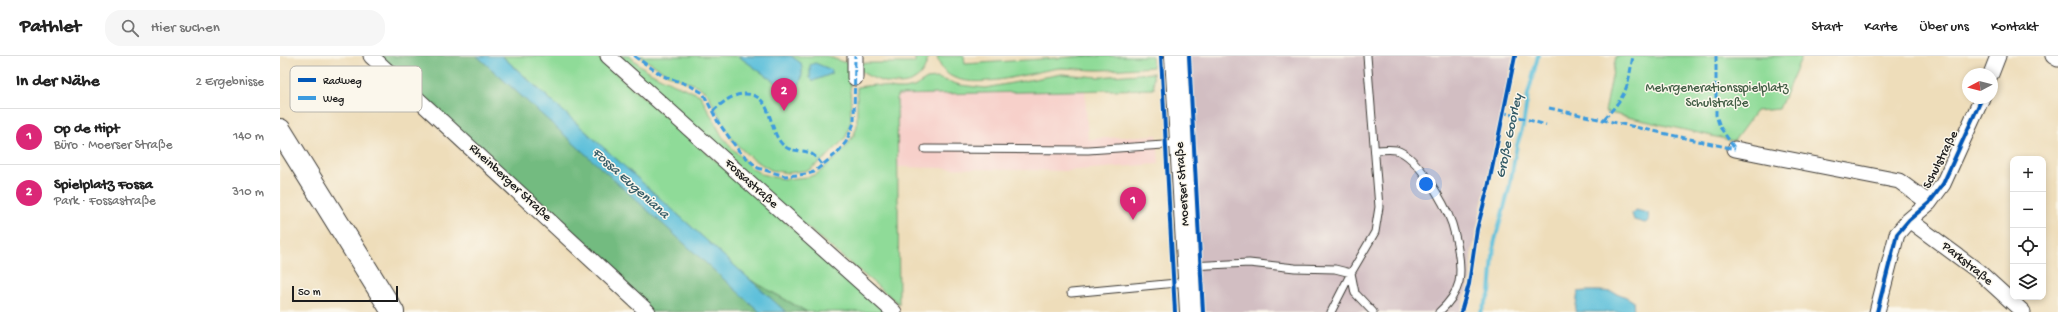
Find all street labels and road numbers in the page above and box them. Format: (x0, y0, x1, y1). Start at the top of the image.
street label: Schulstraße (1920, 128, 1962, 191)
street label: Rheinberger Straße (466, 141, 555, 225)
street label: Moerser Straße (1173, 141, 1193, 226)
street label: Fossastraße (720, 155, 781, 212)
street label: Parkstraße (1938, 238, 1996, 289)

